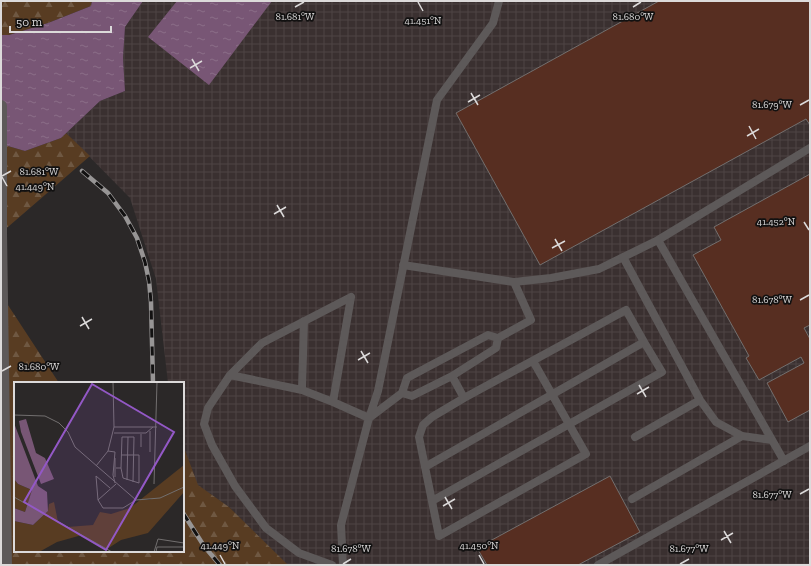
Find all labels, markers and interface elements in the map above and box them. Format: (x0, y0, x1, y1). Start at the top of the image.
scale bar (10, 8, 111, 34)
text: 81.681°W (276, 11, 315, 23)
text: 81.680°W (613, 11, 654, 23)
text: 50 m (16, 15, 43, 29)
text: 41.451°N (405, 15, 442, 27)
text: 81.679°W (752, 99, 793, 111)
text: 81.681°W (20, 166, 59, 178)
text: 41.449°N (16, 181, 55, 193)
text: 41.452°N (757, 216, 796, 228)
text: 81.678°W (752, 294, 793, 306)
text: 81.680°W (19, 361, 60, 373)
inset map (14, 382, 184, 552)
text: 81.677°W (752, 489, 792, 501)
text: 41.449°N (201, 540, 240, 552)
text: 41.450°N (460, 540, 499, 552)
text: 81.678°W (331, 543, 372, 555)
text: 81.677°W (669, 543, 709, 555)

